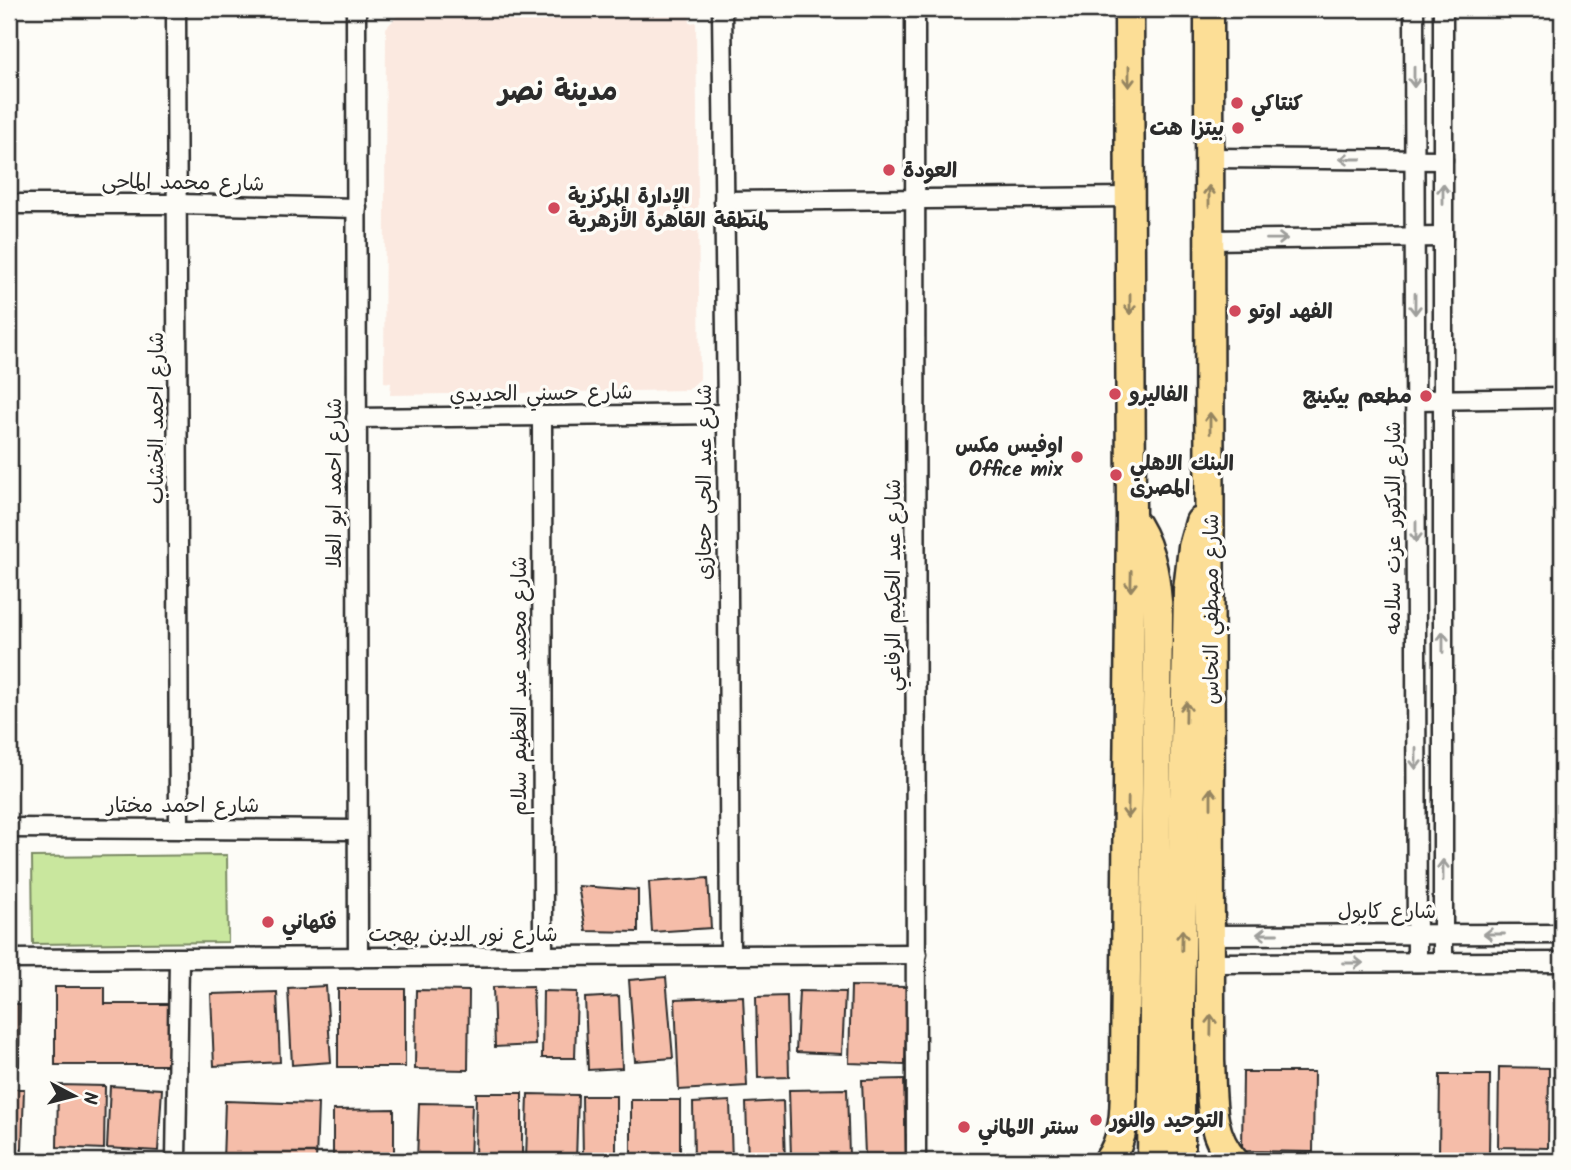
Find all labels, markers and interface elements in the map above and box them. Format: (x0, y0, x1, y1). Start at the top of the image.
one-way arrow (1122, 65, 1136, 88)
one-way arrow (1407, 65, 1421, 88)
district label: مدينة نصر (495, 70, 618, 115)
place label: كنتاكي (1251, 88, 1304, 122)
marker: كنتاكي (1229, 95, 1245, 111)
place label: بيتزا هت (1150, 113, 1224, 146)
marker: بيتزا هت (1230, 120, 1246, 136)
one-way arrow (1339, 152, 1362, 166)
place label: العودة (903, 155, 957, 188)
marker: العودة (881, 162, 897, 178)
street label: شارع محمد الماحى (101, 166, 265, 201)
place label: الإدارة المركزية لمنطقة القاهرة الأزهرية (568, 181, 769, 238)
one-way arrow (1436, 183, 1450, 206)
one-way arrow (1202, 185, 1216, 208)
marker: الإدارة المركزية لمنطقة القاهرة الأزهرية (546, 200, 562, 216)
one-way arrow (1265, 232, 1288, 246)
one-way arrow (1123, 293, 1137, 316)
one-way arrow (1408, 293, 1422, 316)
place label: الفهد اوتو (1247, 296, 1333, 329)
marker: الفهد اوتو (1227, 303, 1243, 319)
street label: شارع احمد الخشاب (141, 332, 174, 504)
street label: شارع حسني الحديدي (449, 376, 633, 414)
place label: الفاليرو (1127, 379, 1188, 412)
place label: مطعم بيكينج (1303, 381, 1412, 414)
street label: شارع عبد الحى حجازى (689, 384, 722, 580)
marker: الفاليرو (1107, 386, 1123, 402)
marker: مطعم بيكينج (1418, 388, 1434, 404)
street label: شارع احمد ابو العلا (319, 398, 352, 568)
one-way arrow (1203, 412, 1217, 435)
street label: شارع الدكتور عزت سلامه (1378, 421, 1411, 635)
place label: اوفيس مكس Office mix (955, 430, 1064, 487)
place label: البنك الاهلي المصرى (1130, 448, 1234, 505)
marker: اوفيس مكس Office mix (1069, 449, 1085, 465)
marker: البنك الاهلي المصرى (1108, 467, 1124, 483)
street label: شارع عبد الحكيم الرفاعي (878, 479, 912, 691)
street label: شارع مصطفي النحاس (1196, 514, 1230, 704)
one-way arrow (1409, 520, 1423, 543)
street label: شارع محمد عبد العظيم سلام (504, 556, 537, 816)
one-way arrow (1124, 569, 1138, 592)
one-way arrow (1436, 631, 1450, 654)
one-way arrow (1179, 701, 1193, 724)
one-way arrow (1409, 748, 1423, 771)
one-way arrow (1204, 787, 1218, 810)
street label: شارع احمد مختار (105, 790, 259, 823)
one-way arrow (1121, 797, 1135, 820)
one-way arrow (1436, 858, 1450, 881)
street label: شارع كابول (1338, 896, 1436, 929)
place label: فكهاني (282, 907, 337, 941)
marker: فكهاني (260, 914, 276, 930)
street label: شارع نور الدين بهجت (368, 919, 558, 952)
one-way arrow (1255, 927, 1278, 941)
one-way arrow (1483, 927, 1506, 941)
one-way arrow (1175, 929, 1188, 952)
one-way arrow (1341, 956, 1364, 970)
one-way arrow (1204, 1014, 1217, 1037)
north arrow (38, 1062, 108, 1132)
text: N (73, 1090, 105, 1106)
place label: التوحيد والنور (1108, 1105, 1224, 1138)
place label: سنتر الالماني (978, 1112, 1079, 1146)
marker: التوحيد والنور (1088, 1112, 1104, 1128)
marker: سنتر الالماني (956, 1119, 972, 1135)

